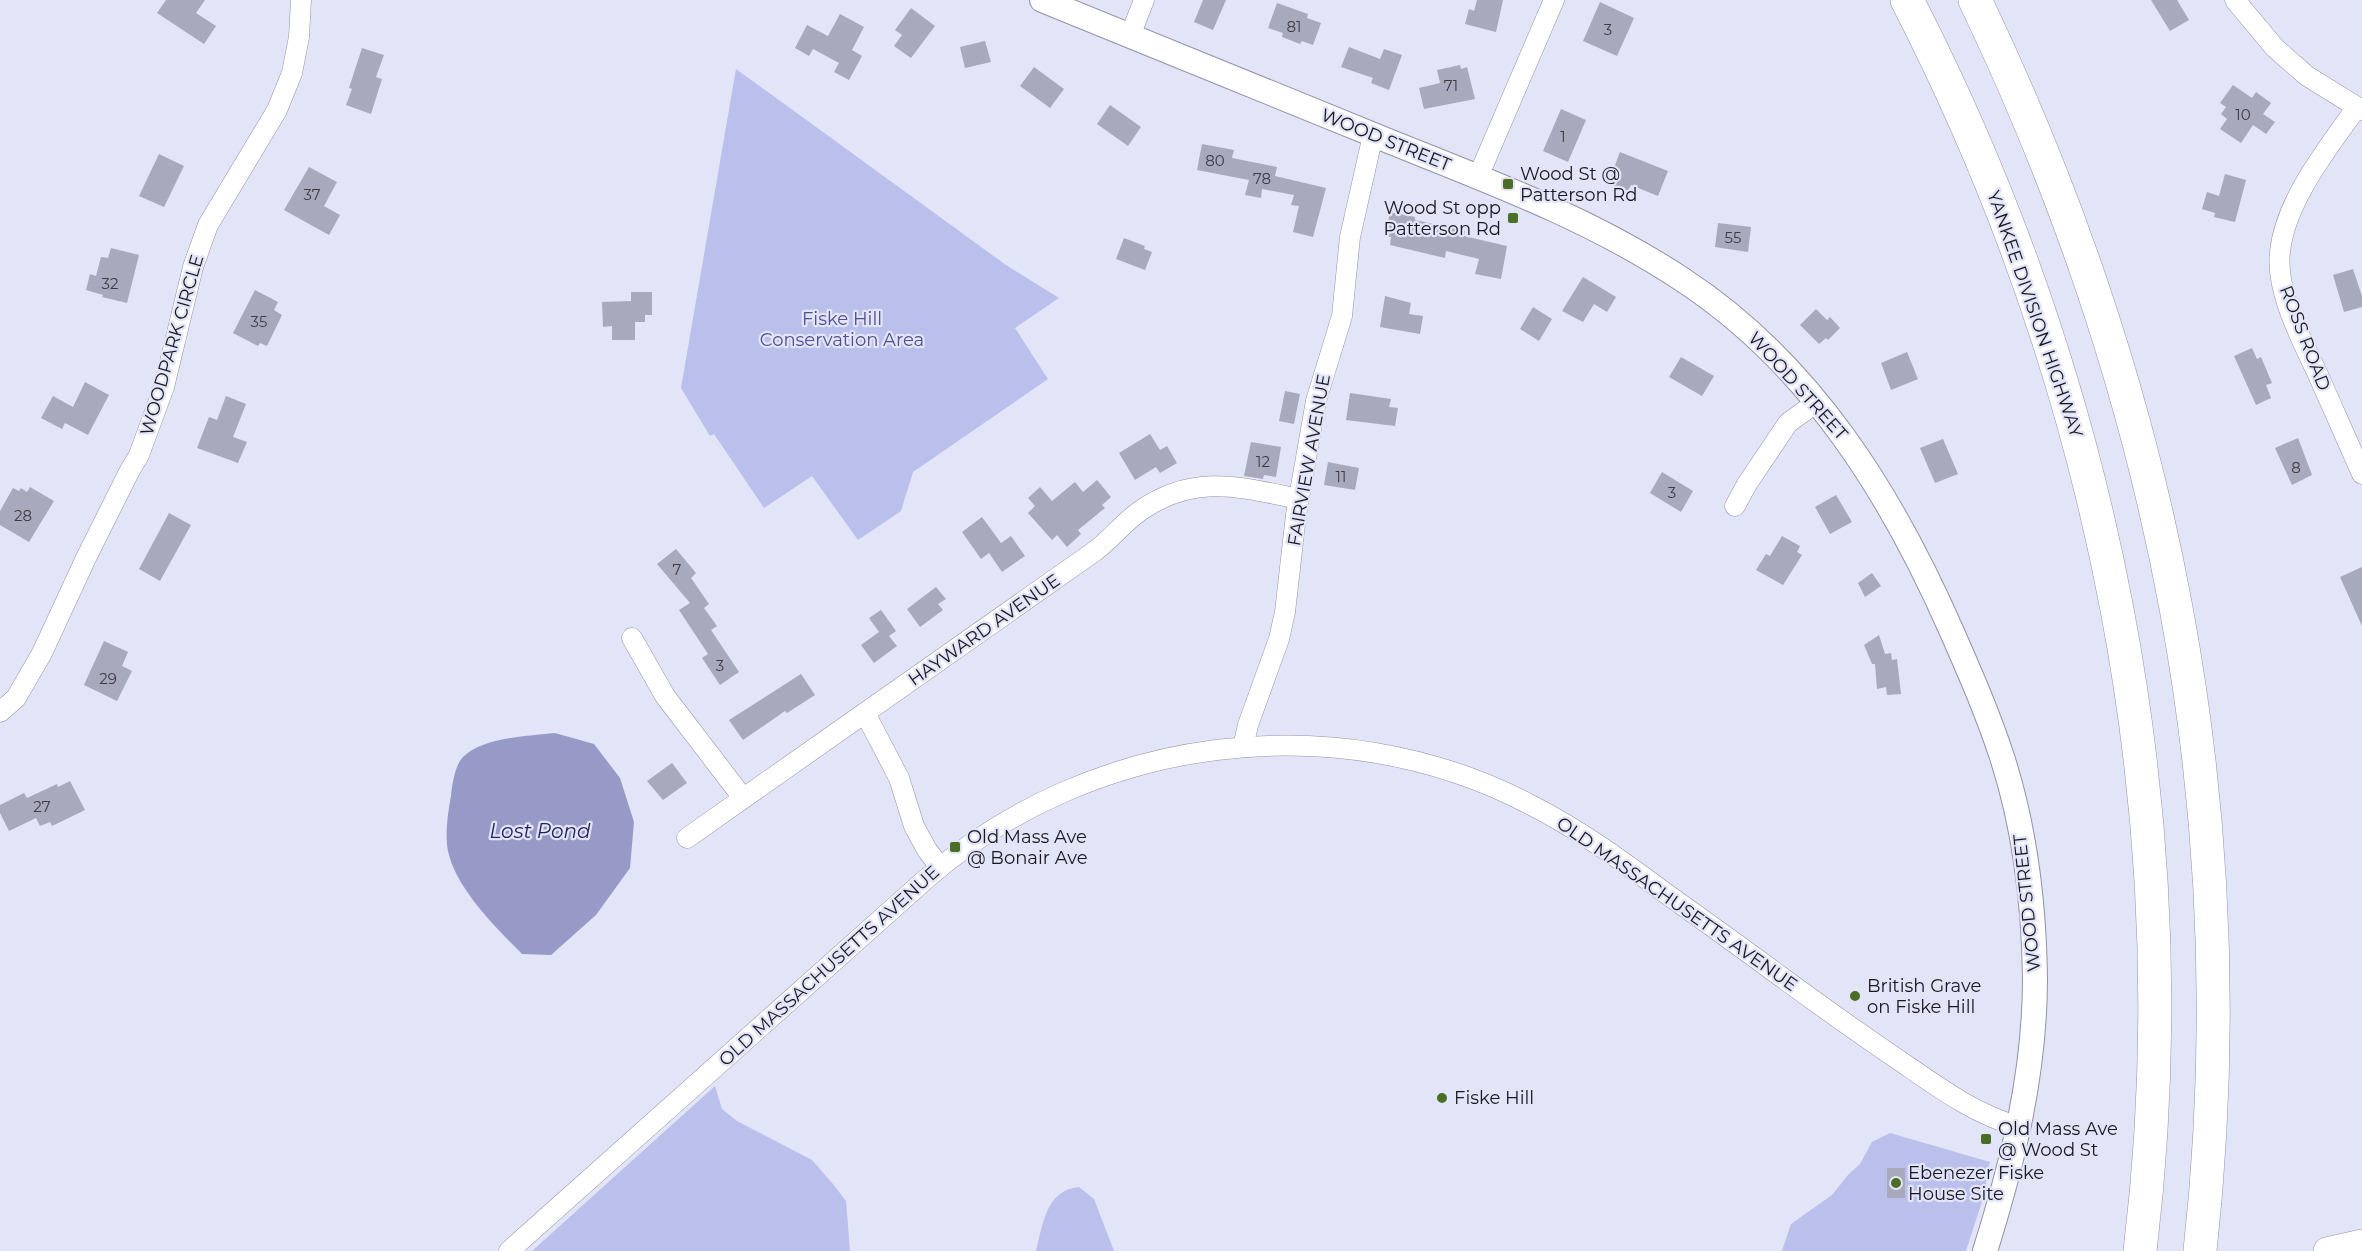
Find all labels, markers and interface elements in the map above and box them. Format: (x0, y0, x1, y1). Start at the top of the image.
house number: 81 (1287, 17, 1302, 36)
house number: 3 (1604, 20, 1612, 39)
house number: 71 (1444, 76, 1458, 95)
street label: WOOD STREET (1318, 104, 1455, 176)
house number: 10 (2235, 105, 2251, 124)
house number: 1 (1560, 127, 1566, 146)
house number: 80 (1205, 151, 1225, 170)
place label: Wood St @ Patterson Rd (1520, 163, 1638, 206)
house number: 78 (1253, 169, 1271, 188)
marker: Wood St @ Patterson Rd (1501, 177, 1515, 191)
house number: 37 (303, 185, 321, 204)
street label: YANKEE DIVISION HIGHWAY (1982, 188, 2088, 441)
place label: Wood St opp Patterson Rd (1383, 197, 1501, 240)
marker: Wood St opp Patterson Rd (1506, 211, 1520, 225)
house number: 55 (1725, 228, 1741, 247)
street label: WOODPARK CIRCLE (136, 252, 208, 438)
house number: 32 (102, 274, 118, 293)
street label: ROSS ROAD (2275, 282, 2335, 394)
park label: Fiske Hill Conservation Area (760, 308, 924, 351)
house number: 35 (251, 312, 267, 331)
street label: WOOD STREET (1744, 327, 1853, 445)
street label: FAIRVIEW AVENUE (1283, 372, 1335, 548)
house number: 12 (1256, 452, 1270, 471)
house number: 8 (2291, 458, 2301, 477)
house number: 11 (1336, 467, 1346, 486)
house number: 3 (1668, 483, 1676, 502)
house number: 28 (14, 506, 32, 525)
house number: 7 (673, 560, 682, 579)
street label: HAYWARD AVENUE (904, 569, 1064, 691)
house number: 3 (716, 656, 724, 675)
house number: 29 (99, 669, 117, 688)
house number: 27 (33, 797, 51, 816)
street label: OLD MASSACHUSETTS AVENUE (1552, 812, 1802, 996)
water label: Lost Pond (489, 819, 591, 843)
place label: Old Mass Ave @ Bonair Ave (967, 826, 1088, 869)
street label: WOOD STREET (2009, 833, 2045, 973)
marker: Old Mass Ave @ Bonair Ave (948, 840, 962, 854)
street label: OLD MASSACHUSETTS AVENUE (714, 861, 944, 1071)
place label: British Grave on Fiske Hill (1867, 975, 1981, 1018)
marker: British Grave on Fiske Hill (1848, 989, 1862, 1003)
place label: Fiske Hill (1454, 1087, 1534, 1109)
marker: Fiske Hill (1435, 1091, 1449, 1105)
place label: Old Mass Ave @ Wood St (1998, 1118, 2118, 1161)
marker: Old Mass Ave @ Wood St (1979, 1132, 1993, 1146)
place label: Ebenezer Fiske House Site (1908, 1162, 2044, 1205)
marker: Ebenezer Fiske House Site (1889, 1176, 1903, 1190)

